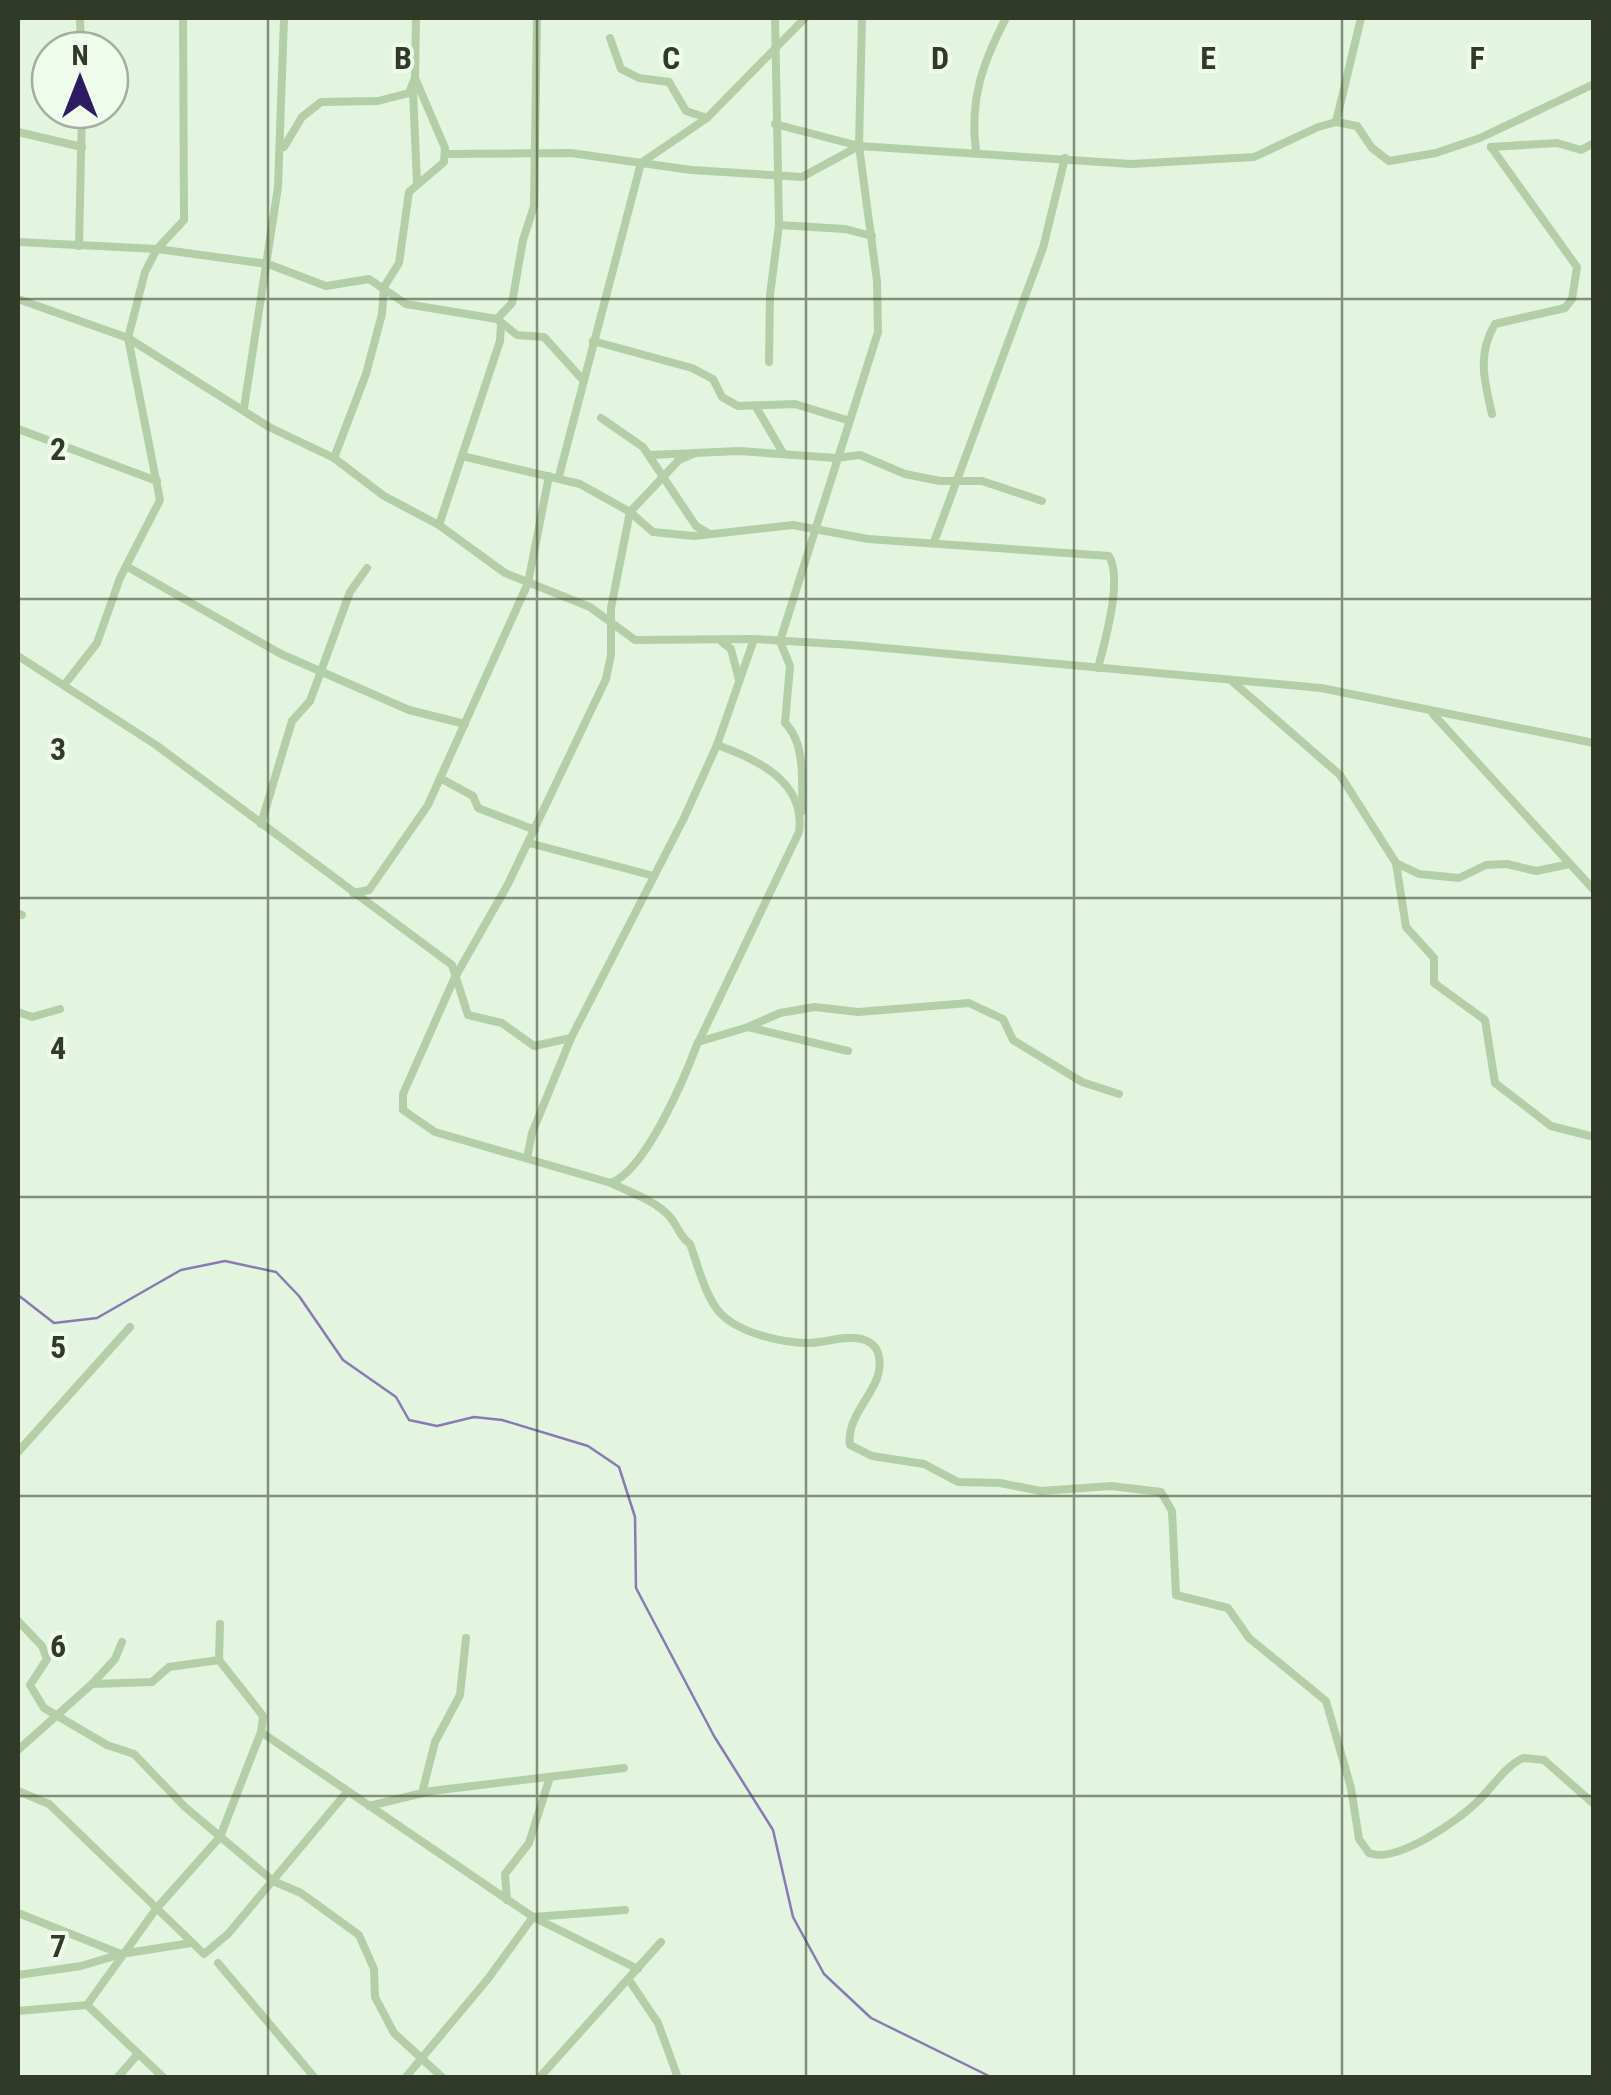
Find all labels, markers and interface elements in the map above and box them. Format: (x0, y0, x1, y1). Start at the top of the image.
north arrow (30, 30, 130, 130)
text: N (71, 39, 89, 72)
text: B (394, 39, 412, 77)
text: C (662, 39, 680, 77)
text: D (931, 39, 949, 77)
text: E (1200, 39, 1216, 77)
text: F (1469, 39, 1485, 77)
text: 2 (50, 430, 66, 468)
text: 3 (50, 730, 66, 768)
text: 4 (50, 1029, 66, 1067)
text: 5 (50, 1328, 66, 1366)
text: 6 (50, 1627, 66, 1665)
text: 7 (50, 1927, 66, 1965)

